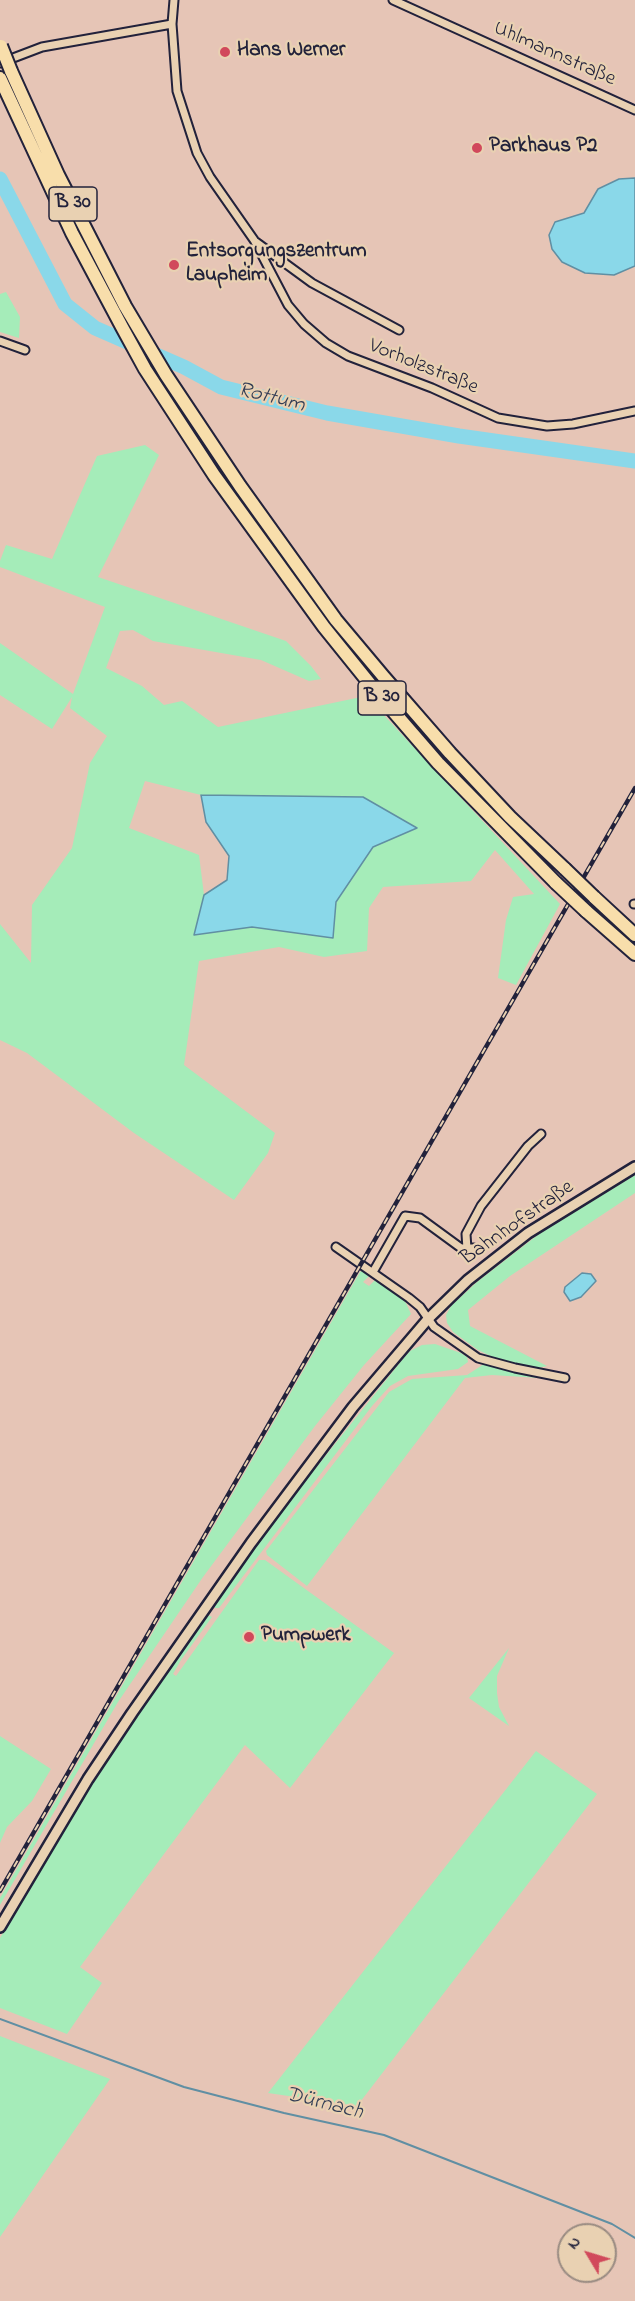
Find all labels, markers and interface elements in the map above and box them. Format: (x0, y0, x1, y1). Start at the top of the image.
street label: Uhlmannstraße (489, 17, 619, 93)
place label: Hans Werner (237, 39, 345, 65)
marker: Hans Werner (218, 45, 232, 59)
place label: Parkhaus P2 (489, 135, 597, 161)
marker: Parkhaus P2 (470, 141, 484, 155)
road number: B 30 (49, 187, 97, 221)
place label: Entsorgungszentrum Laupheim (186, 240, 367, 290)
marker: Entsorgungszentrum Laupheim (167, 258, 181, 272)
street label: Vorholzstraße (365, 335, 481, 401)
water label: Rottum (235, 378, 307, 420)
road number: B 30 (358, 681, 406, 715)
street label: Bahnhofstraße (457, 1176, 579, 1272)
place label: Pumpwerk (261, 1624, 350, 1650)
marker: Pumpwerk (242, 1630, 256, 1644)
water label: Dürnach (283, 2083, 365, 2127)
north arrow (557, 2223, 617, 2283)
text: N (562, 2232, 587, 2255)

